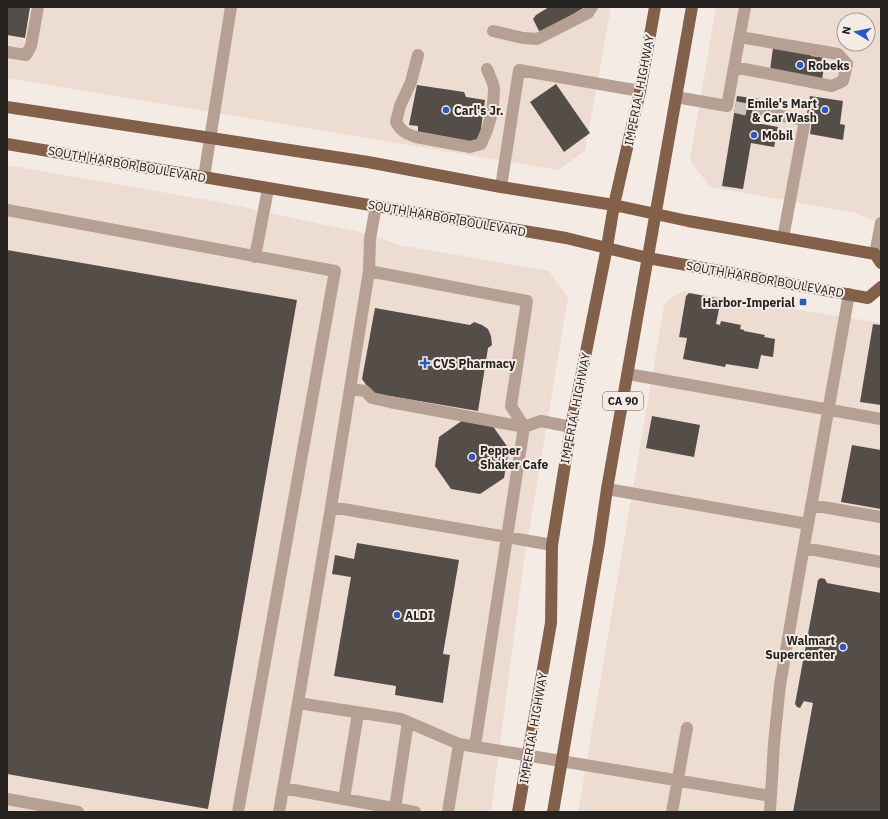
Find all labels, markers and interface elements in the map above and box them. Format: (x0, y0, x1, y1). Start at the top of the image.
north arrow (836, 12, 876, 52)
text: N (839, 25, 854, 35)
street label: IMPERIAL HIGHWAY (621, 33, 657, 147)
place label: Robeks (808, 58, 850, 73)
marker: Robeks (795, 60, 805, 70)
place label: Emile's Mart & Car Wash (747, 96, 817, 125)
place label: Carl's Jr. (454, 103, 504, 118)
marker: Carl's Jr. (441, 105, 451, 115)
marker: Emile's Mart & Car Wash (820, 105, 830, 115)
place label: Mobil (762, 128, 793, 143)
marker: Mobil (749, 130, 759, 140)
street label: SOUTH HARBOR BOULEVARD (47, 143, 207, 185)
street label: SOUTH HARBOR BOULEVARD (367, 197, 527, 239)
street label: SOUTH HARBOR BOULEVARD (685, 258, 845, 300)
place label: Harbor-Imperial (703, 295, 795, 310)
marker: Harbor-Imperial (798, 297, 808, 307)
street label: IMPERIAL HIGHWAY (557, 351, 593, 465)
place label: CVS Pharmacy (433, 356, 516, 371)
marker: CVS Pharmacy (420, 358, 430, 368)
road number: CA 90 (603, 392, 643, 410)
place label: Pepper Shaker Cafe (480, 443, 548, 472)
marker: Pepper Shaker Cafe (467, 452, 477, 462)
place label: ALDI (405, 608, 433, 623)
marker: ALDI (392, 610, 402, 620)
place label: Walmart Supercenter (765, 633, 835, 662)
marker: Walmart Supercenter (838, 642, 848, 652)
street label: IMPERIAL HIGHWAY (516, 671, 550, 785)

